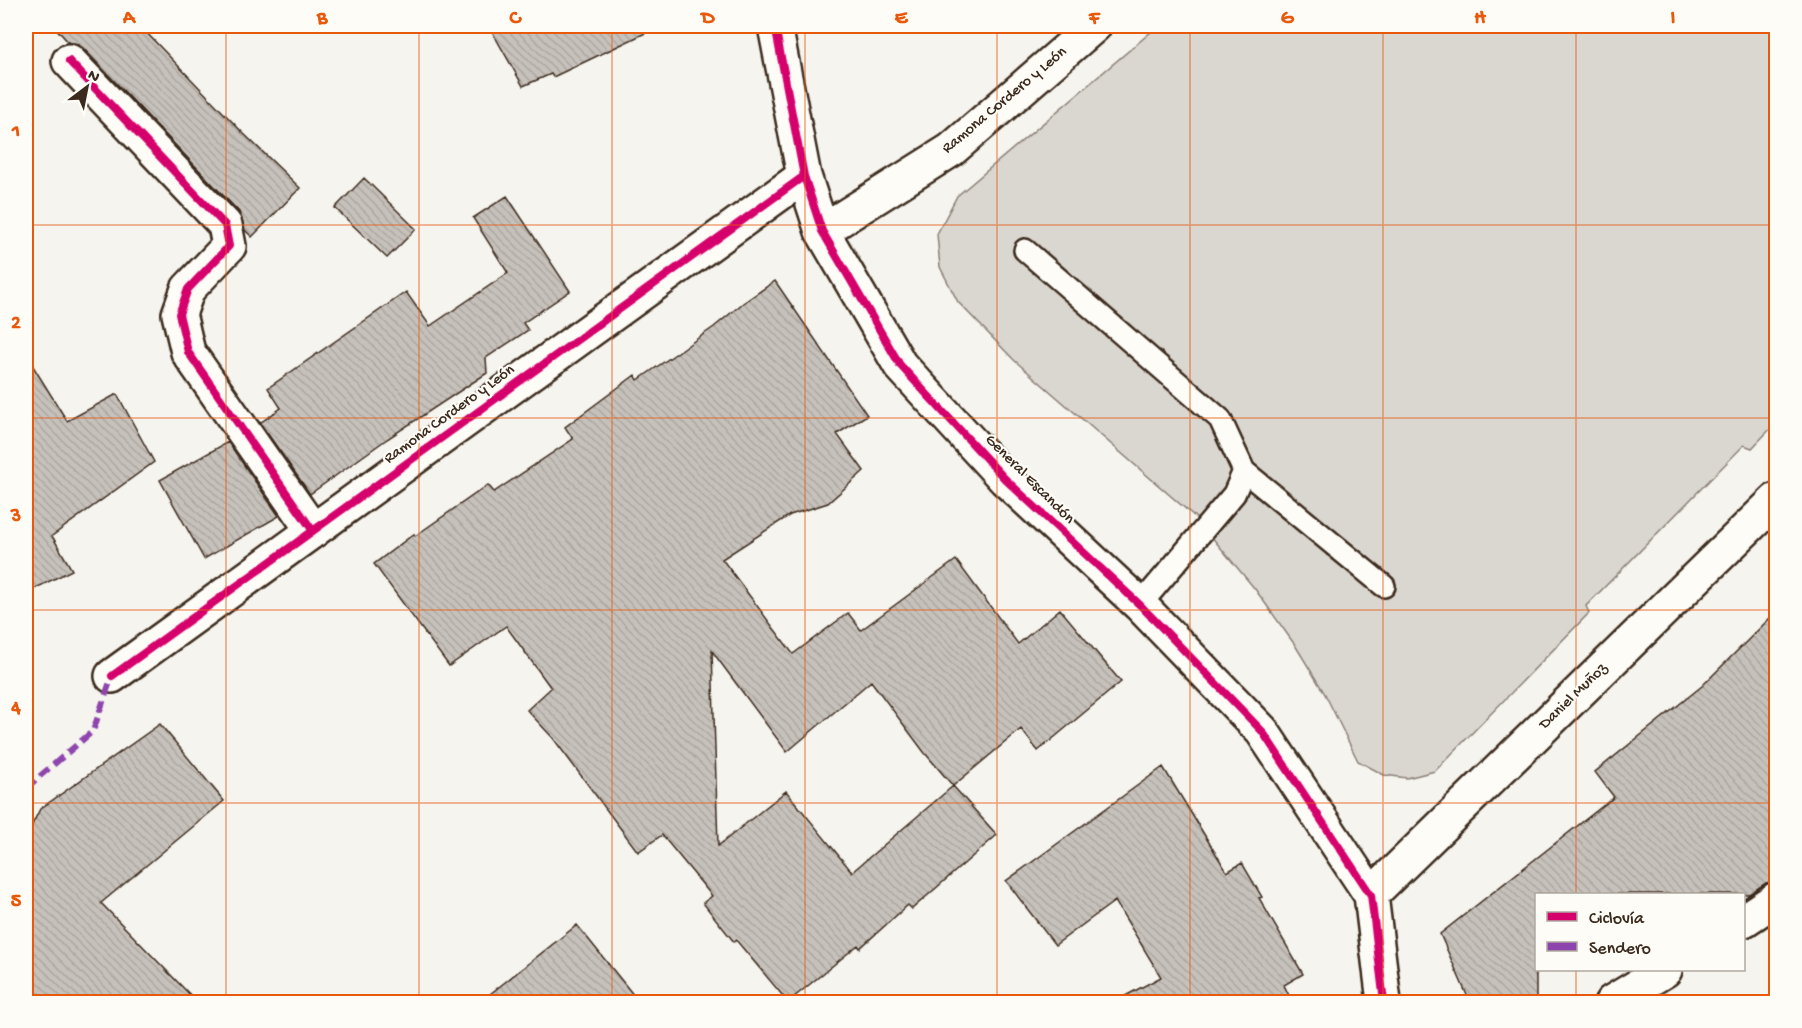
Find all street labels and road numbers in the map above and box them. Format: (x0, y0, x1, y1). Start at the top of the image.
street label: Ramona Cordero y León (939, 43, 1072, 159)
street label: Ramona Cordero y León (381, 361, 519, 469)
street label: General Escandón (980, 431, 1078, 529)
street label: Daniel Muñoz (1535, 659, 1613, 735)

